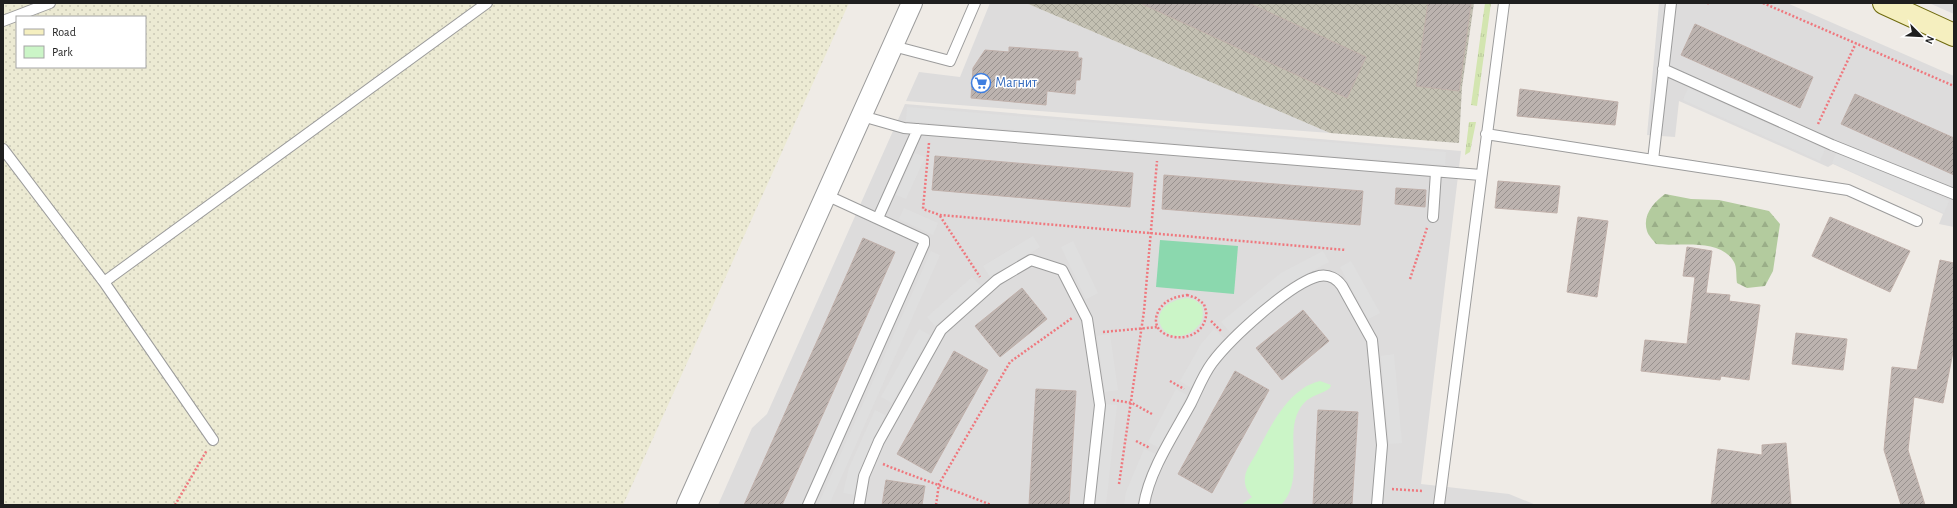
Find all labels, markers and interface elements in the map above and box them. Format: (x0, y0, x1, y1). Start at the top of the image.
legend (16, 16, 146, 68)
north arrow (1901, 16, 1941, 56)
text: Road (52, 26, 76, 38)
text: N (1923, 34, 1936, 46)
text: Park (52, 46, 73, 58)
supermarket icon: Магнит (970, 72, 992, 94)
place label: Магнит (995, 76, 1038, 90)

